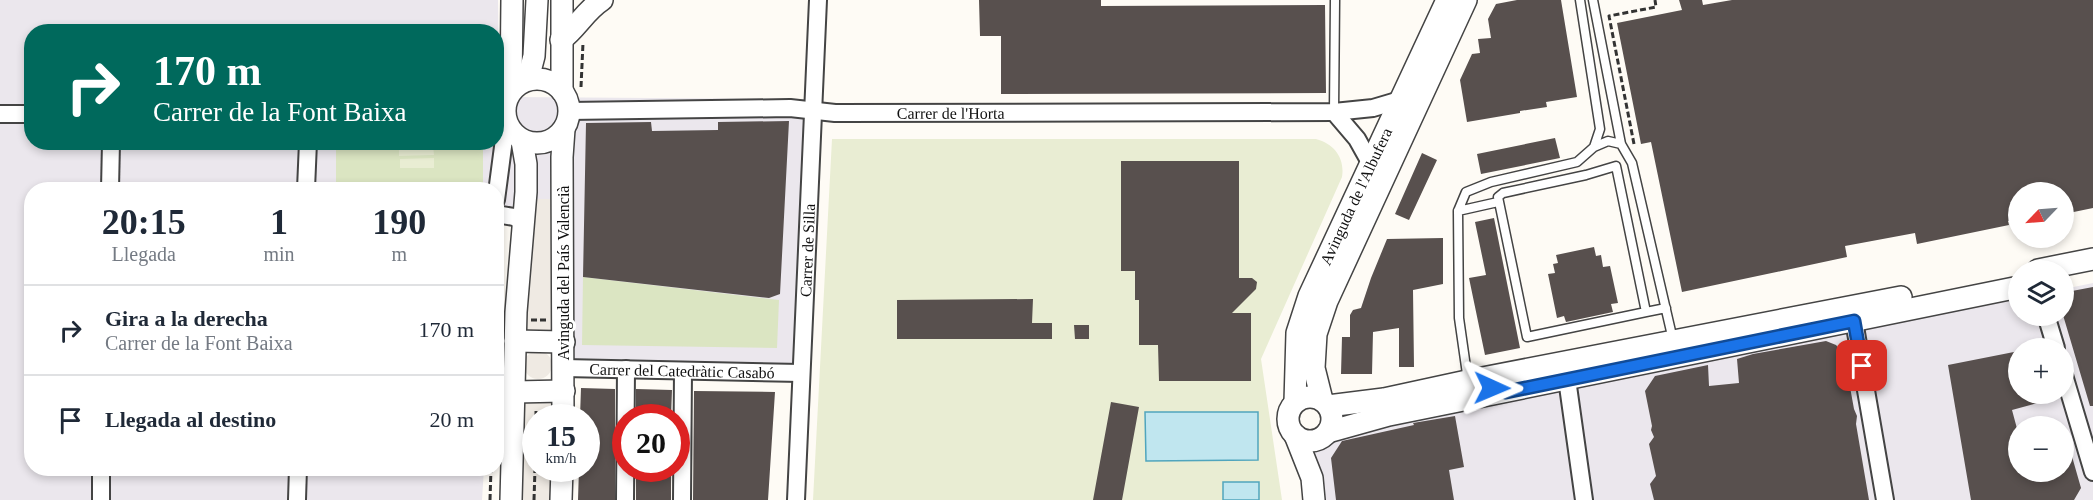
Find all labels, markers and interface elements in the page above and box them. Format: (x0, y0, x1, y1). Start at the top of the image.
icon: right (54, 48, 132, 126)
text: 170 m (153, 48, 262, 94)
text: Carrer de la Font Baixa (153, 97, 406, 127)
street label: Carrer de l'Horta (897, 105, 1005, 122)
street label: Avinguda de l'Albufera (1317, 125, 1395, 268)
north arrow (2008, 182, 2074, 248)
map controls (2008, 182, 2074, 482)
street label: Avinguda del País Valencià (555, 186, 573, 360)
text: 20:15 (102, 202, 186, 242)
text: 1 (270, 202, 288, 242)
text: 190 (372, 202, 426, 242)
street label: Carrer de Silla (797, 203, 818, 297)
text: Llegada (112, 243, 176, 265)
text: min (263, 243, 295, 265)
text: m (392, 243, 407, 265)
button: layers (2008, 260, 2074, 326)
text: Gira a la derecha (105, 306, 268, 331)
icon: right (54, 314, 87, 347)
text: 170 m (418, 317, 474, 342)
text: Carrer de la Font Baixa (105, 332, 293, 354)
button: + (2008, 338, 2074, 404)
pin (1836, 340, 1887, 391)
icon: arrive (1845, 349, 1878, 382)
position arrow (1460, 356, 1524, 420)
street label: Carrer del Catedràtic Casabó (589, 361, 775, 381)
icon: arrive (54, 404, 87, 437)
speed limit sign: 20 (612, 404, 690, 482)
text: Llegada al destino (105, 407, 276, 432)
text: 20 m (429, 407, 474, 432)
button: − (2008, 416, 2074, 482)
text: 15 (546, 419, 576, 452)
text: km/h (546, 450, 576, 466)

